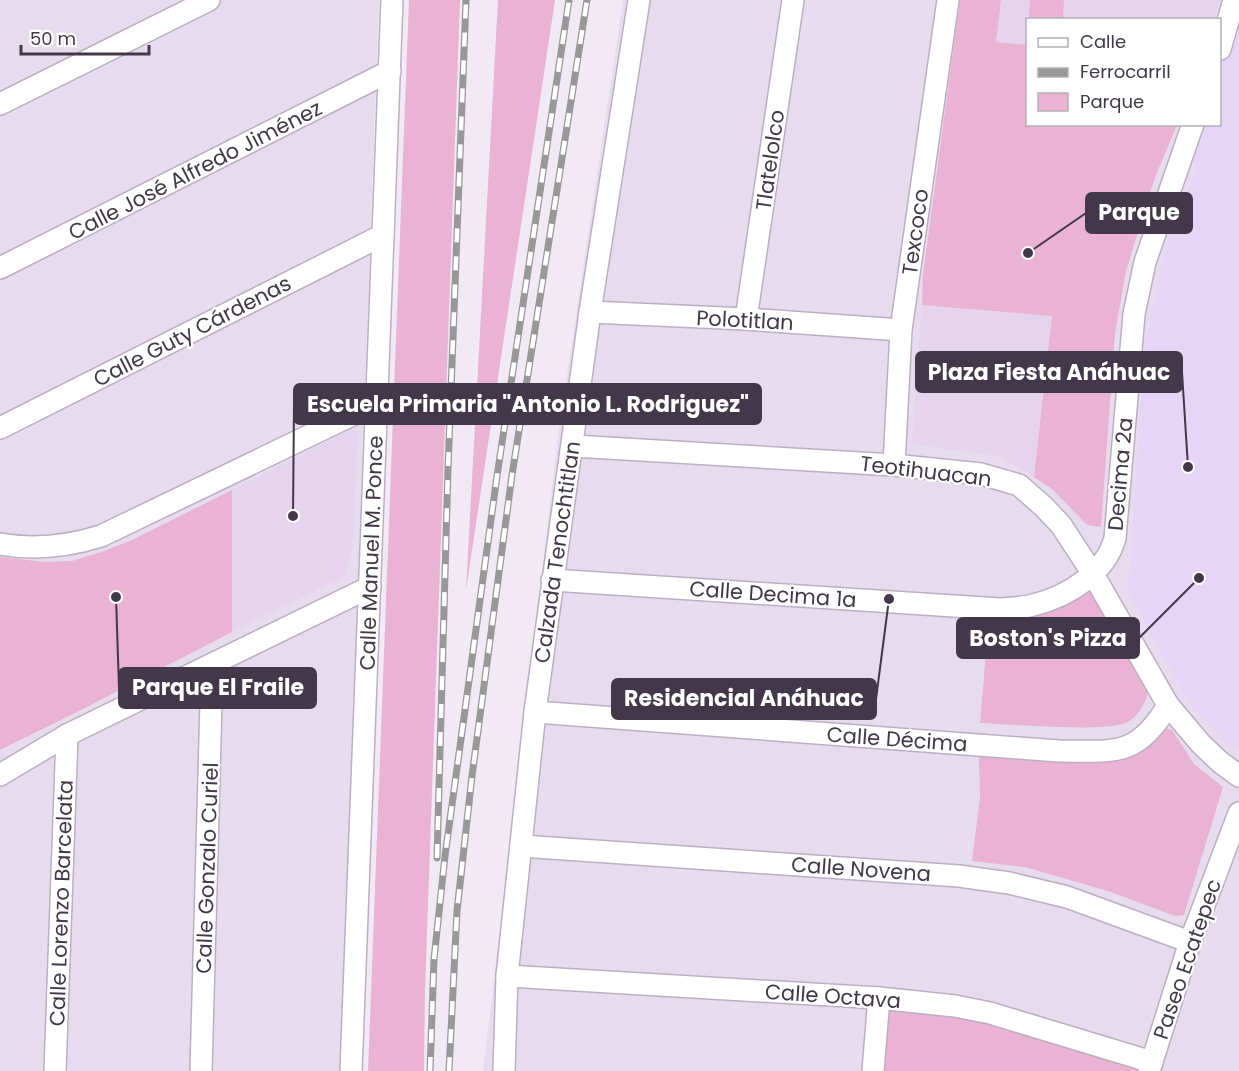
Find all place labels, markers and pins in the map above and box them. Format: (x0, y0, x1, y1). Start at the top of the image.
callout: Parque (1086, 193, 1192, 233)
callout: Plaza Fiesta Anáhuac (916, 352, 1182, 392)
callout: Escuela Primaria "Antonio L. Rodriguez" (294, 384, 761, 424)
callout: Boston's Pizza (957, 618, 1139, 658)
callout: Parque El Fraile (119, 668, 316, 708)
callout: Residencial Anáhuac (612, 679, 876, 719)

